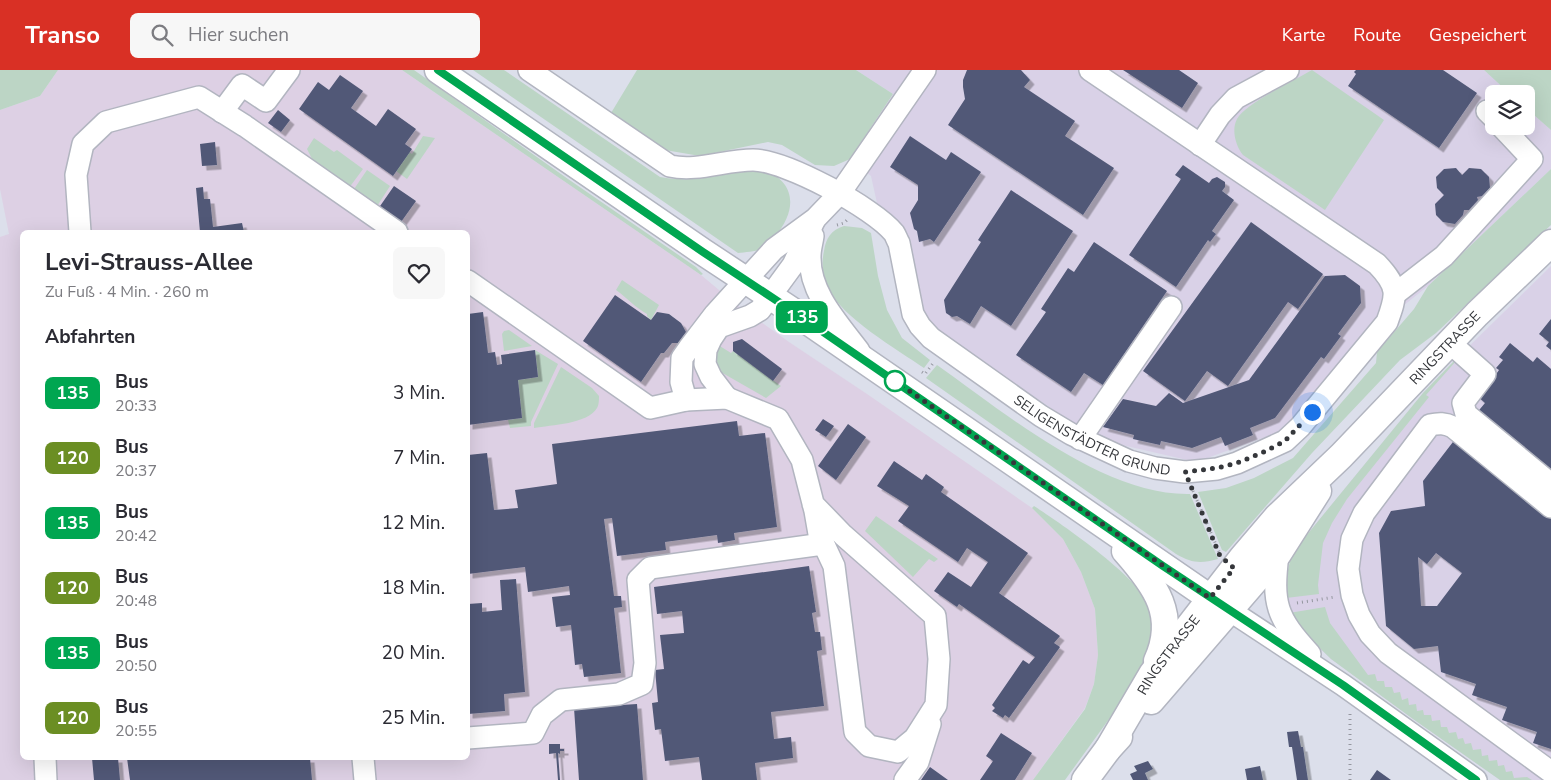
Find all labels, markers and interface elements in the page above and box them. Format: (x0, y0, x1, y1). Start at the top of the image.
search box (130, 13, 480, 58)
text: Transo (25, 19, 100, 51)
icon: search (148, 21, 176, 49)
text: Hier suchen (188, 22, 289, 48)
text: Karte (1282, 23, 1325, 47)
text: Route (1353, 23, 1401, 47)
text: Gespeichert (1429, 23, 1526, 47)
map controls (1485, 85, 1535, 135)
button: layers (1485, 85, 1535, 135)
text: Levi-Strauss-Allee (45, 246, 253, 278)
button: heart (393, 247, 445, 299)
text: Zu Fuß · 4 Min. · 260 m (45, 281, 209, 303)
line badge: 135 (773, 301, 831, 333)
text: 135 (786, 305, 818, 329)
street label: RINGSTRASSE (1405, 307, 1484, 389)
text: Abfahrten (45, 324, 135, 350)
text: Bus (115, 369, 148, 395)
unlabelled marker (884, 370, 906, 392)
text: 3 Min. (393, 380, 445, 406)
text: 135 (56, 381, 89, 405)
street label: SELIGENSTÄDTER GRUND (1010, 390, 1172, 479)
text: 20:33 (115, 395, 157, 417)
your location (1300, 400, 1325, 425)
text: Bus (115, 434, 148, 460)
text: 7 Min. (393, 445, 445, 471)
text: 120 (56, 446, 89, 470)
text: 20:37 (115, 460, 157, 482)
text: Bus (115, 499, 148, 525)
text: 12 Min. (382, 510, 445, 536)
text: 135 (56, 511, 89, 535)
text: 20:42 (115, 525, 157, 547)
text: Bus (115, 564, 148, 590)
text: 18 Min. (382, 575, 445, 601)
text: 120 (56, 576, 89, 600)
text: 20:48 (115, 590, 157, 612)
street label: RINGSTRASSE (1132, 611, 1204, 698)
text: Bus (115, 629, 148, 655)
text: 20 Min. (382, 640, 445, 666)
text: 135 (56, 641, 89, 665)
text: 20:50 (115, 655, 157, 677)
text: Bus (115, 694, 148, 720)
text: 25 Min. (382, 705, 445, 731)
text: 120 (56, 706, 89, 730)
text: 20:55 (115, 720, 157, 742)

